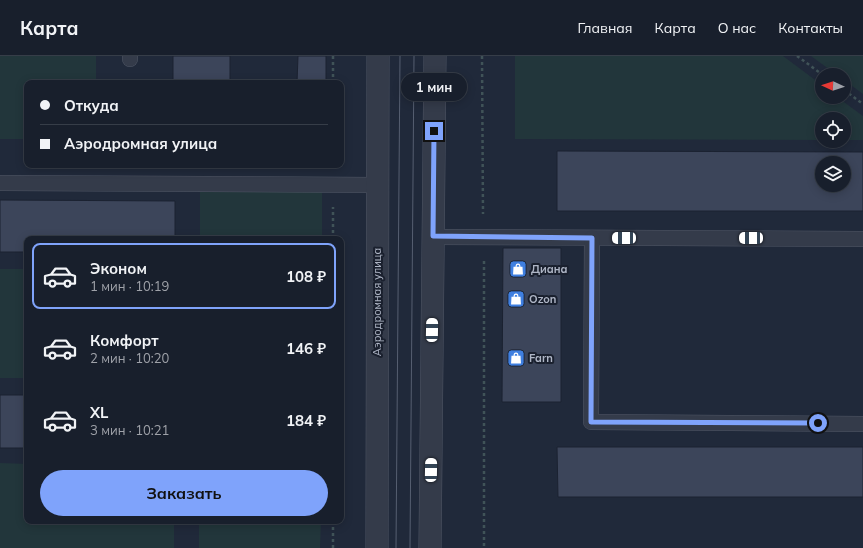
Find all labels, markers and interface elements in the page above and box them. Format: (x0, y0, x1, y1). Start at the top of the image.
text: Карта (20, 16, 78, 40)
text: Главная (578, 19, 633, 37)
text: Карта (655, 19, 696, 37)
text: О нас (718, 19, 756, 37)
text: Контакты (778, 19, 843, 37)
north arrow (815, 68, 851, 104)
map controls (815, 68, 851, 192)
callout: 1 мин (401, 73, 467, 101)
text: 1 мин (416, 79, 452, 95)
text: Откуда (64, 96, 119, 115)
button: locate (815, 112, 851, 148)
route end (425, 122, 443, 140)
text: Аэродромная улица (64, 134, 217, 153)
button: layers (815, 156, 851, 192)
car (612, 232, 636, 244)
car (739, 232, 763, 244)
street label: Аэродромная улица (370, 248, 384, 356)
icon: car (42, 258, 78, 294)
text: Эконом (90, 259, 147, 278)
shop icon: Диана (508, 259, 528, 279)
place label: Диана (531, 262, 568, 276)
text: 108 ₽ (286, 267, 326, 286)
text: 1 мин · 10:19 (90, 278, 169, 294)
shop icon: Ozon (506, 289, 526, 309)
place label: Ozon (529, 292, 556, 306)
car (426, 318, 438, 342)
icon: car (42, 330, 78, 366)
text: Комфорт (90, 331, 159, 350)
text: 146 ₽ (286, 339, 326, 358)
shop icon: Farn (506, 348, 526, 368)
text: 2 мин · 10:20 (90, 350, 169, 366)
place label: Farn (529, 351, 553, 365)
icon: car (42, 402, 78, 438)
text: XL (90, 403, 108, 422)
text: 184 ₽ (286, 411, 326, 430)
route start (809, 414, 827, 432)
text: 3 мин · 10:21 (90, 422, 169, 438)
car (425, 458, 437, 482)
button: Заказать (40, 470, 328, 516)

